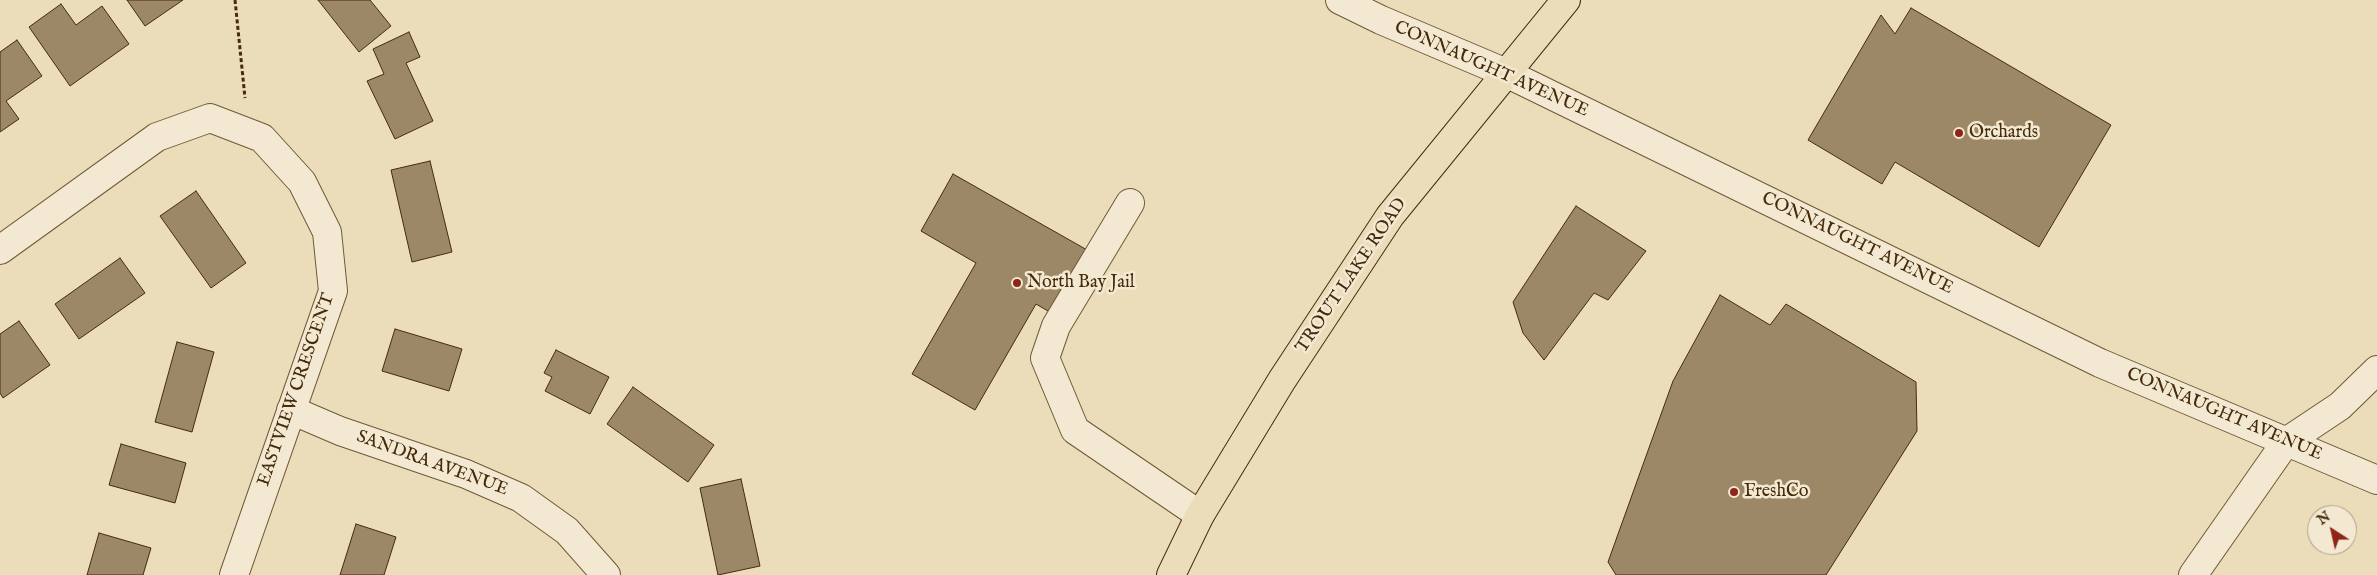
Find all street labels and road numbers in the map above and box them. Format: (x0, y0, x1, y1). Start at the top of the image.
street label: CONNAUGHT AVENUE (1390, 17, 1592, 123)
street label: CONNAUGHT AVENUE (1758, 188, 1956, 300)
street label: TROUT LAKE ROAD (1292, 194, 1412, 358)
street label: EASTVIEW CRESCENT (254, 291, 340, 489)
street label: CONNAUGHT AVENUE (2123, 364, 2325, 466)
street label: SANDRA AVENUE (353, 427, 511, 501)

